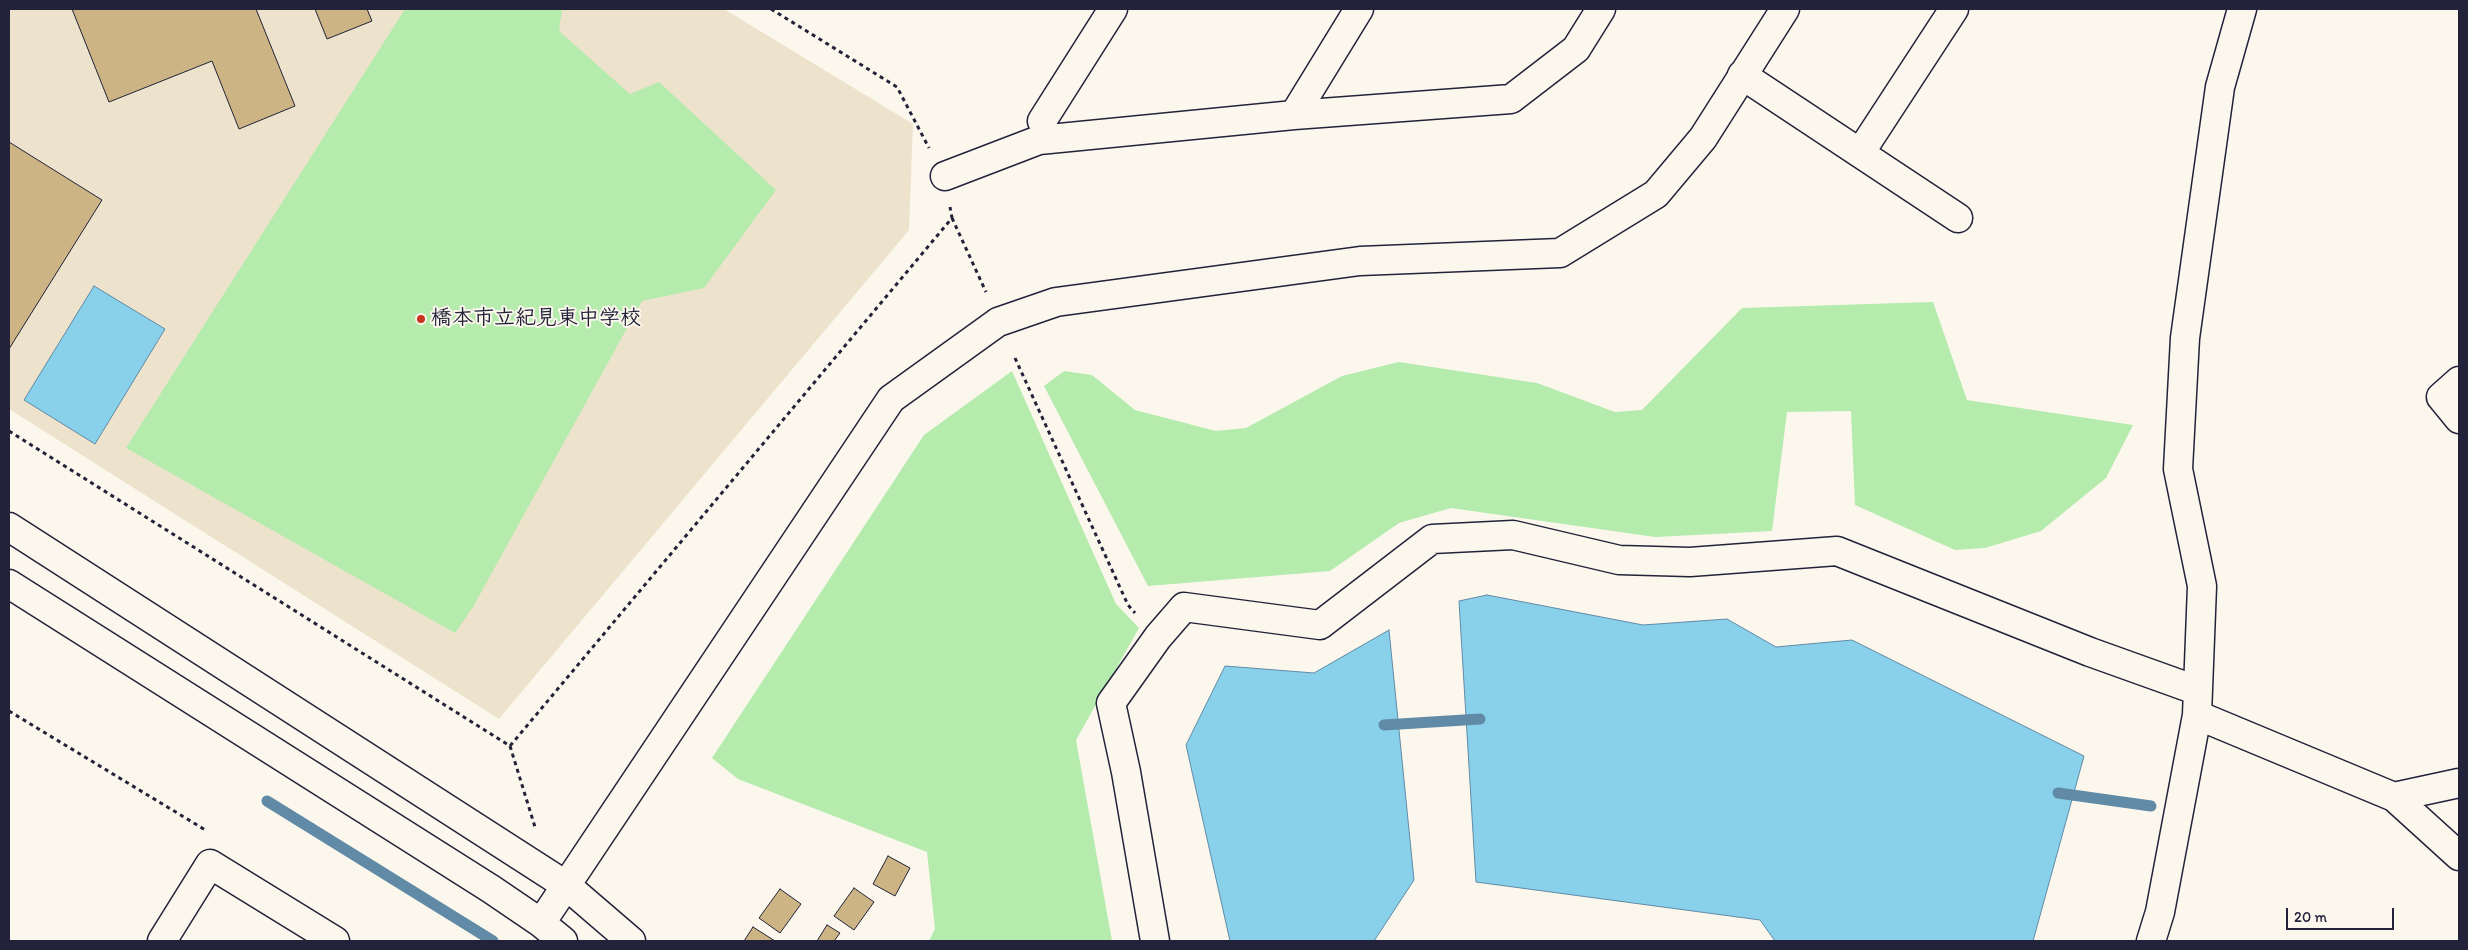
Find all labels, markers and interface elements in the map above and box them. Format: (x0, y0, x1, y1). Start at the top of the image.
place label: 橋本市立紀見東中学校 (431, 306, 641, 332)
marker: 橋本市立紀見東中学校 (415, 313, 427, 325)
scale bar (2288, 898, 2396, 930)
text: 20 m (2294, 908, 2327, 926)

